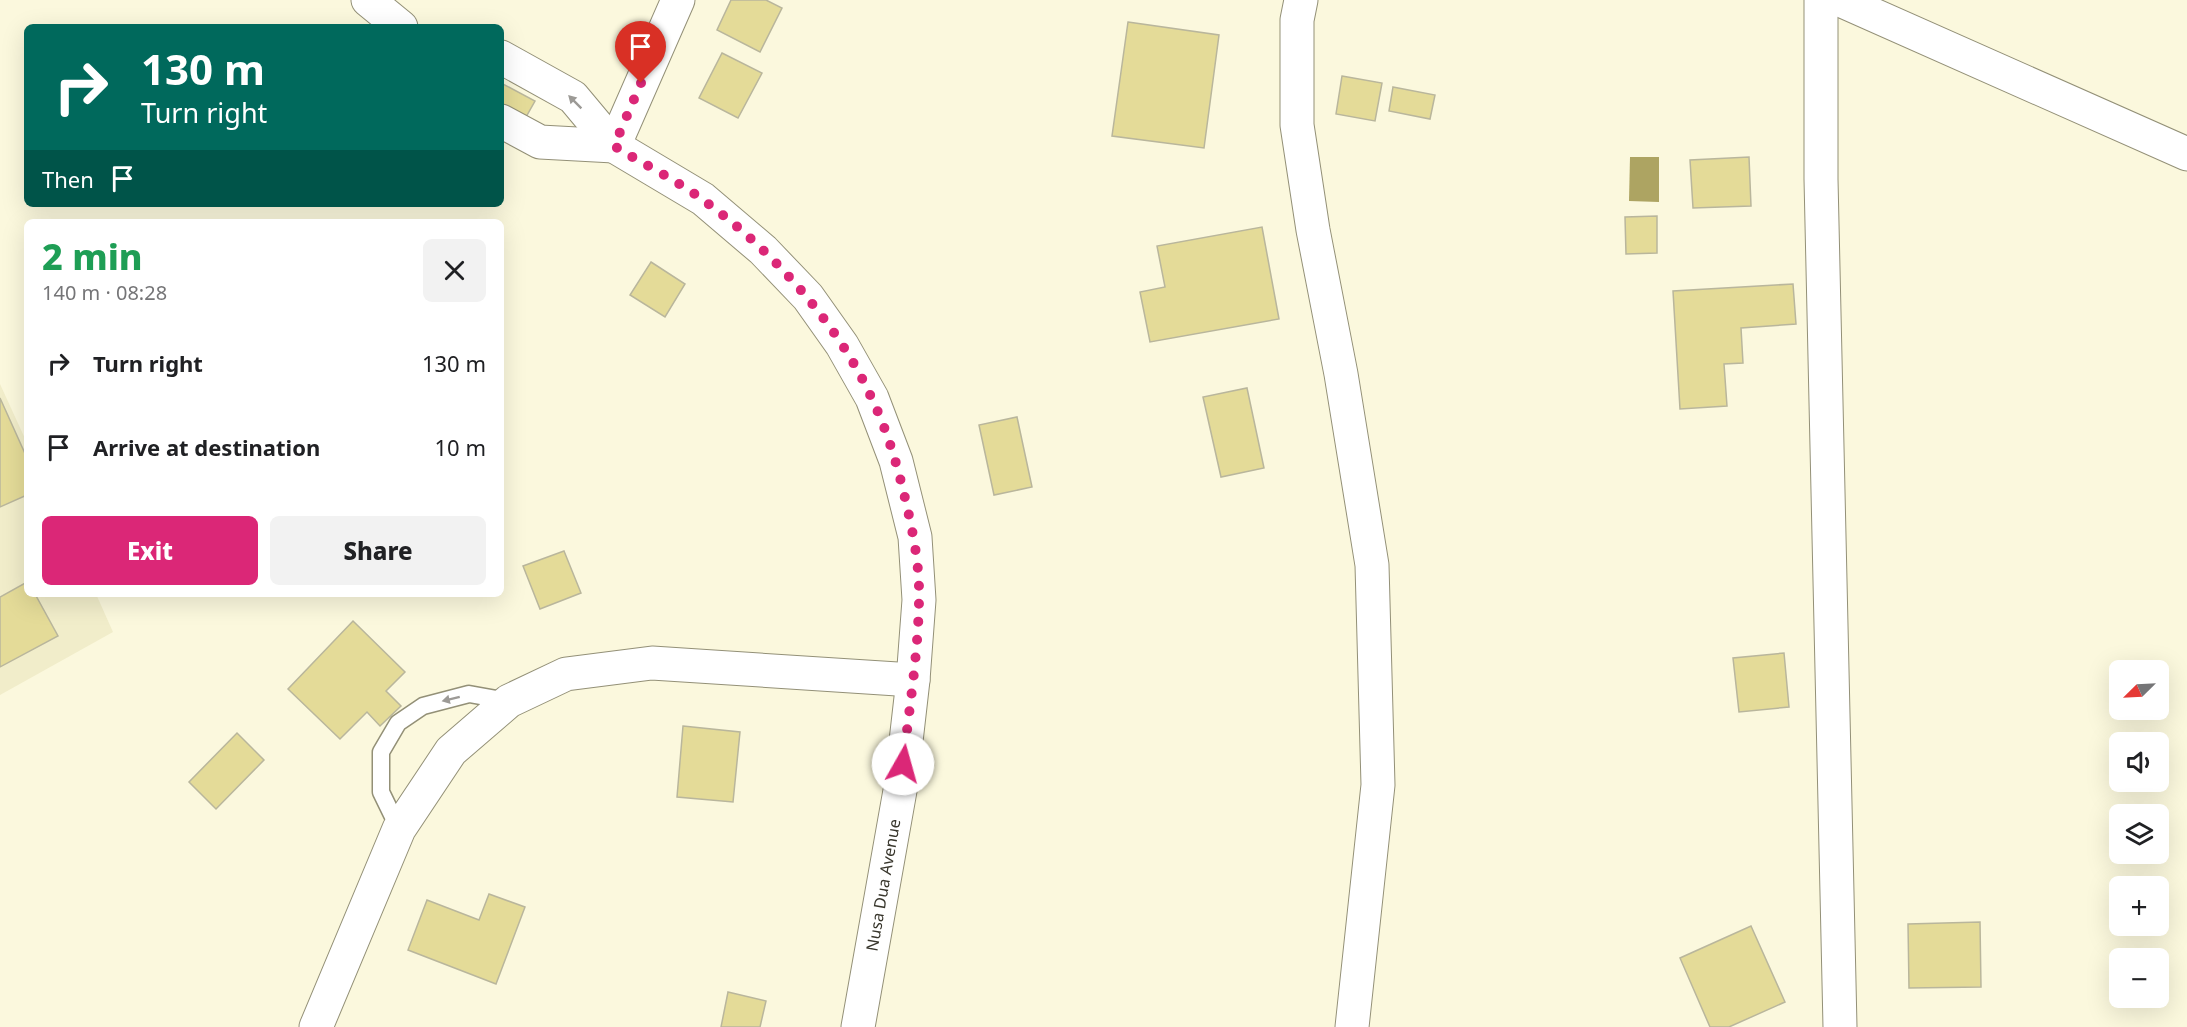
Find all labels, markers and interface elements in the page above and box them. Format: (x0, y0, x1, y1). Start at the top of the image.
pin (615, 21, 666, 83)
icon: arrive (624, 30, 657, 63)
text: 130 m (141, 40, 265, 97)
icon: right (42, 48, 120, 126)
text: Turn right (141, 94, 267, 131)
one-way arrow (568, 95, 583, 109)
icon: arrive (106, 162, 139, 195)
text: Then (42, 164, 94, 194)
text: 2 min (42, 232, 143, 281)
button: close (423, 239, 486, 302)
text: 140 m · 08:28 (42, 279, 167, 306)
icon: right (42, 347, 75, 380)
text: Turn right (93, 348, 203, 378)
text: 130 m (422, 348, 486, 378)
icon: arrive (42, 431, 75, 464)
text: Arrive at destination (93, 432, 320, 462)
text: 10 m (435, 432, 486, 462)
button: Exit (42, 516, 258, 585)
button: Share (270, 516, 486, 585)
north arrow (2109, 660, 2169, 720)
map controls (2109, 660, 2169, 1008)
one-way arrow (442, 694, 460, 704)
position arrow (871, 732, 935, 796)
button: sound (2109, 732, 2169, 792)
button: layers (2109, 804, 2169, 864)
street label: Nusa Dua Avenue (861, 817, 905, 953)
button: + (2109, 876, 2169, 936)
button: − (2109, 948, 2169, 1008)

